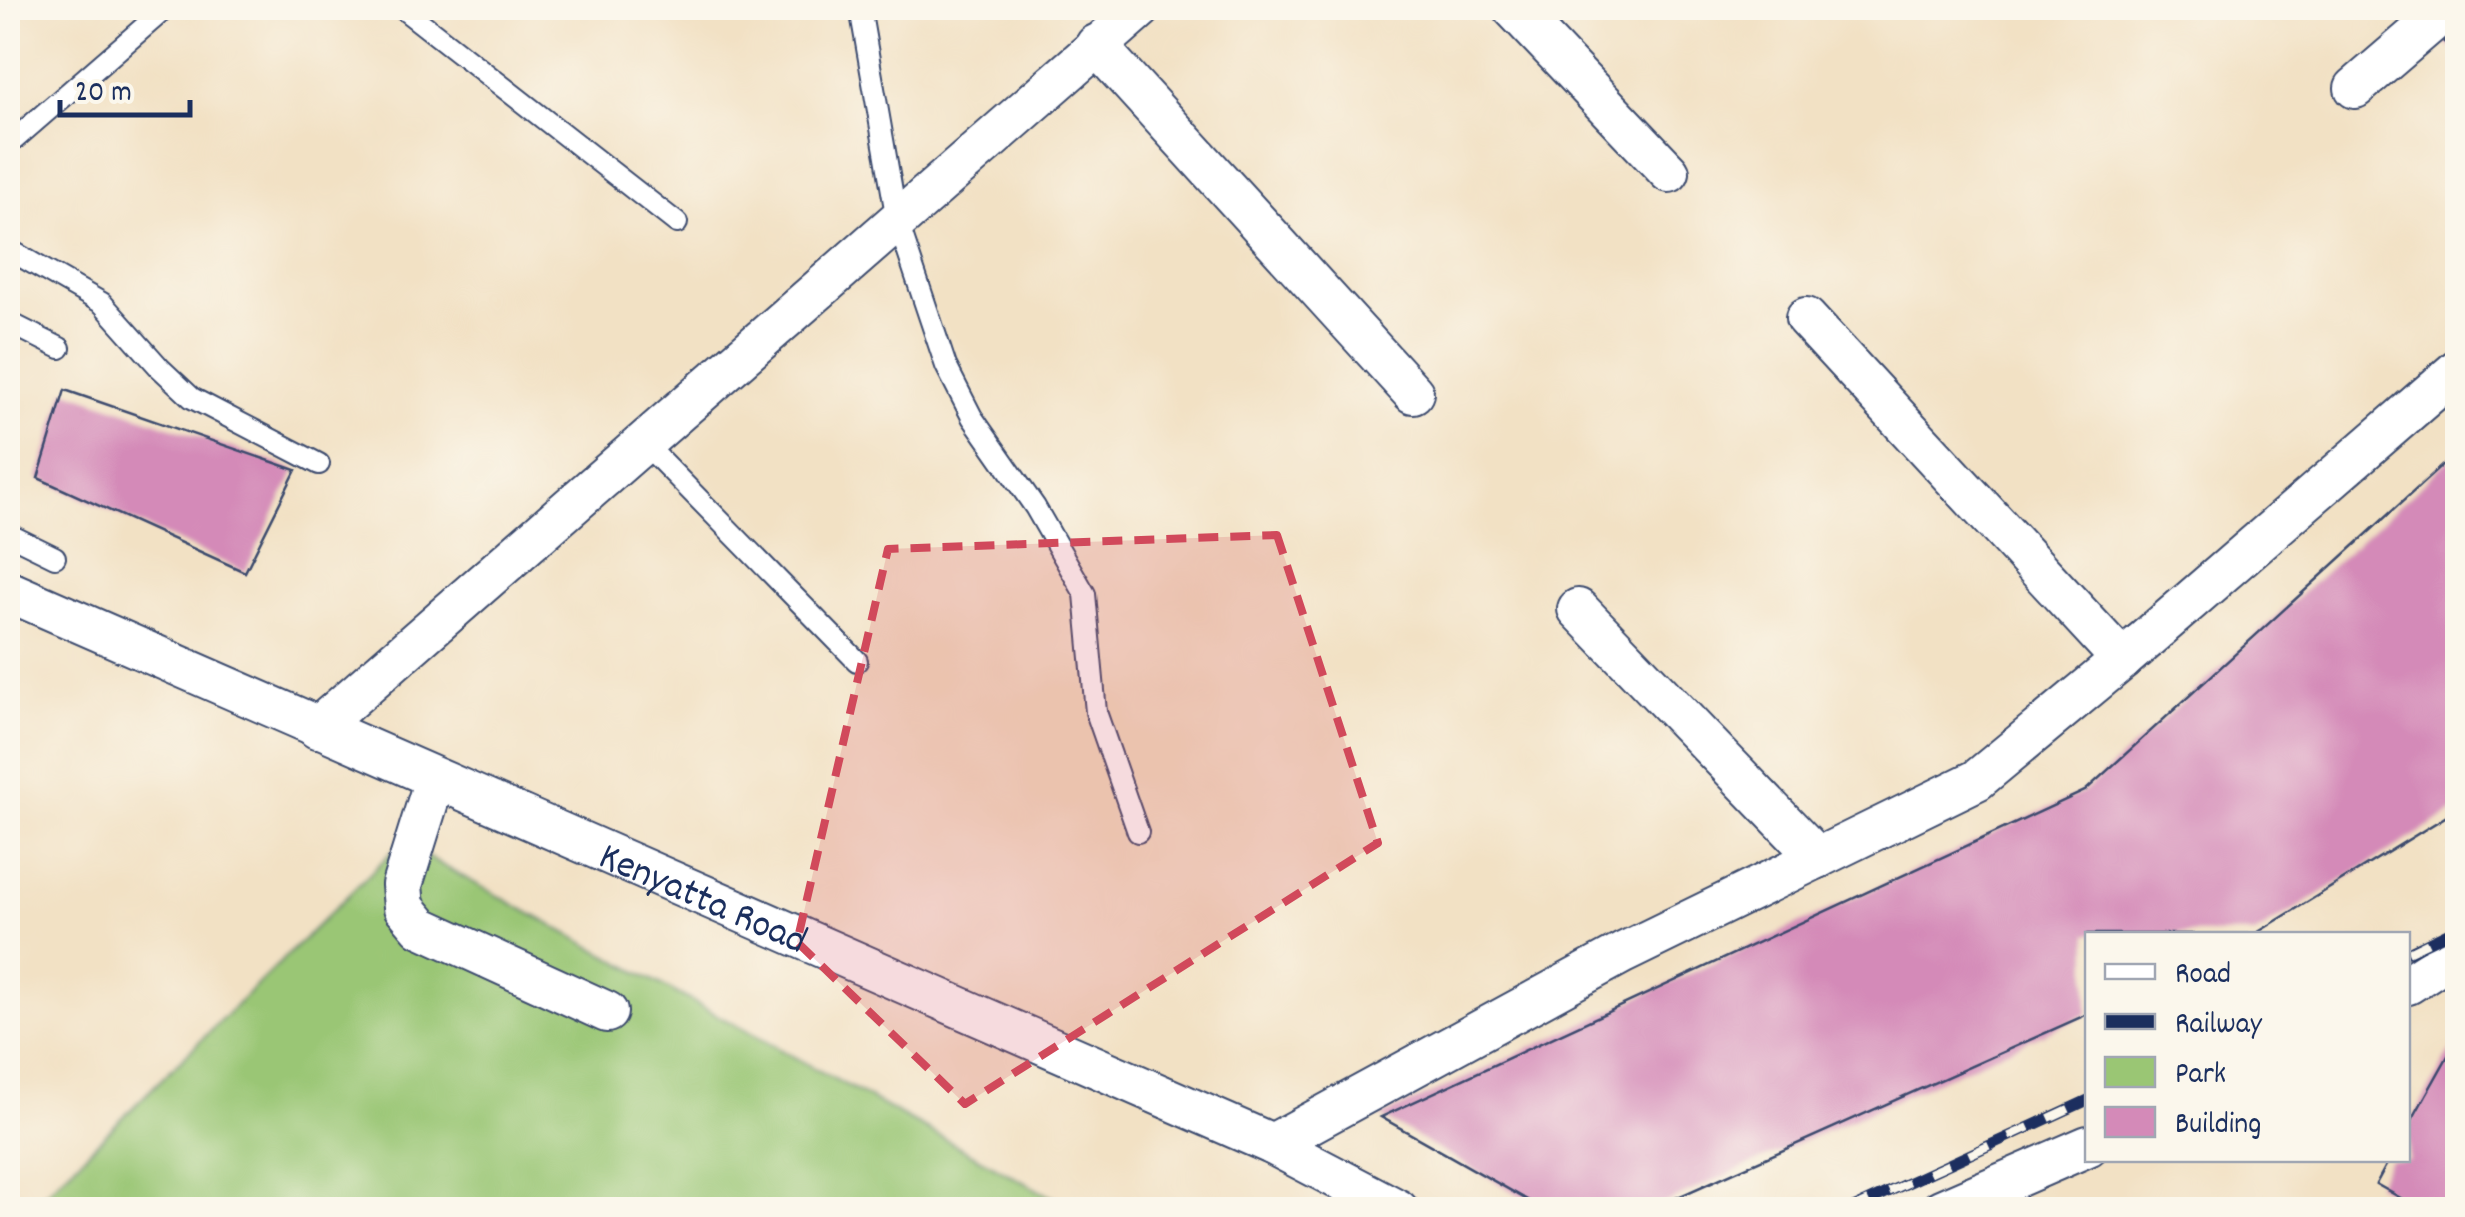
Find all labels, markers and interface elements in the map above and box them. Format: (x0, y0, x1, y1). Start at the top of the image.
scale bar (60, 55, 190, 117)
text: 20 m (75, 73, 132, 116)
street label: Kenyatta Road (589, 831, 815, 972)
legend (2085, 932, 2410, 1162)
text: Road (2175, 955, 2231, 998)
text: Railway (2175, 1005, 2263, 1048)
text: Park (2175, 1055, 2226, 1098)
text: Building (2175, 1105, 2261, 1148)

